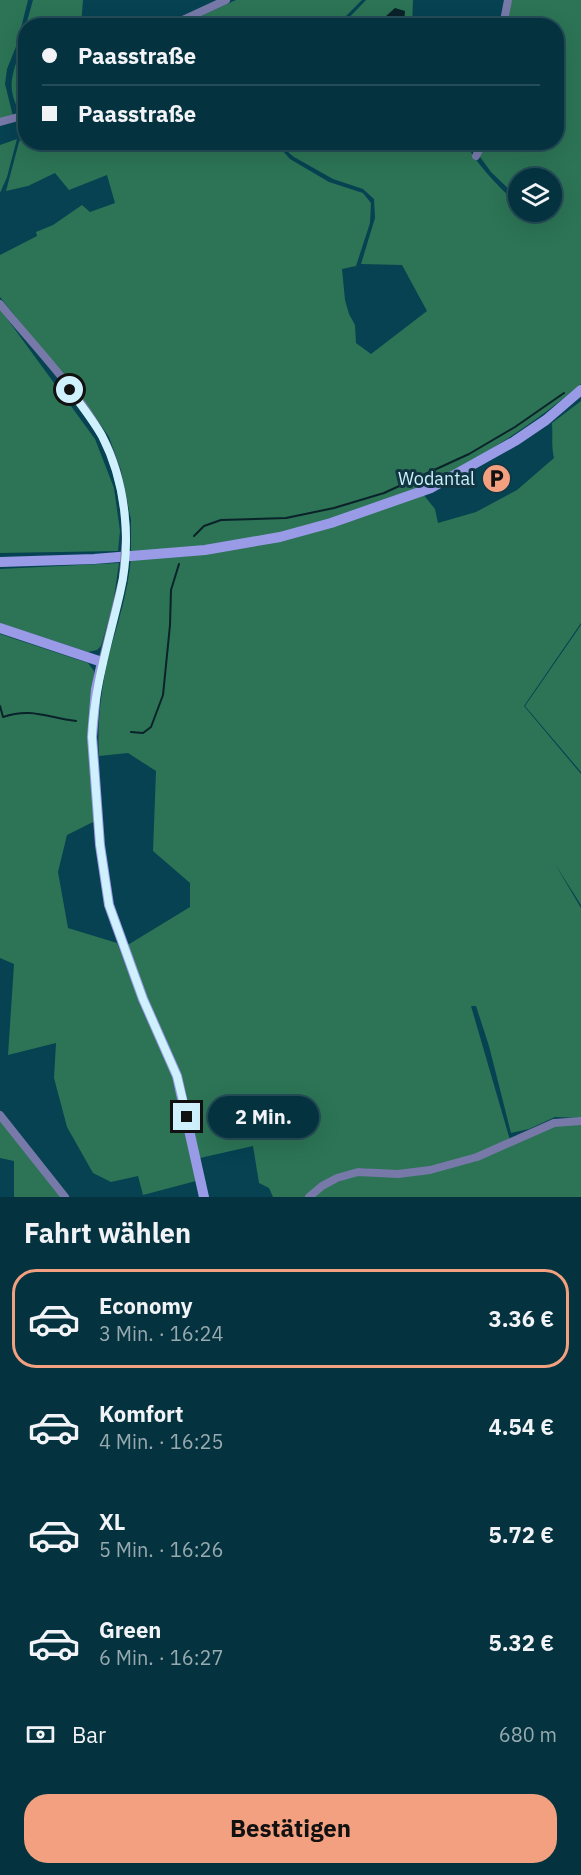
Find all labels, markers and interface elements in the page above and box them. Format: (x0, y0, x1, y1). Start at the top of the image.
text: Paasstraße (78, 41, 196, 70)
text: Paasstraße (78, 99, 196, 128)
map controls (508, 168, 562, 222)
button: layers (508, 168, 562, 222)
route start (56, 376, 83, 403)
parking icon: Wodantal (480, 462, 512, 494)
place label: Wodantal (398, 467, 475, 490)
callout: 2 Min. (208, 1096, 319, 1138)
route end (173, 1103, 200, 1130)
text: 2 Min. (235, 1103, 292, 1130)
text: Fahrt wählen (24, 1215, 191, 1250)
text: Economy (99, 1291, 193, 1320)
icon: car (27, 1292, 81, 1346)
text: 3.36 € (489, 1304, 554, 1333)
text: 3 Min. · 16:24 (99, 1320, 224, 1347)
text: Komfort (99, 1399, 184, 1428)
icon: car (27, 1400, 81, 1454)
text: 4.54 € (489, 1412, 554, 1441)
text: 4 Min. · 16:25 (99, 1428, 224, 1455)
text: XL (99, 1507, 125, 1536)
icon: car (27, 1508, 81, 1562)
text: 5.72 € (489, 1520, 554, 1549)
text: 5 Min. · 16:26 (99, 1536, 224, 1563)
text: Green (99, 1615, 161, 1644)
icon: car (27, 1616, 81, 1670)
text: 5.32 € (489, 1628, 554, 1657)
text: 6 Min. · 16:27 (99, 1644, 224, 1671)
icon: cash (24, 1718, 57, 1751)
text: Bar (72, 1720, 106, 1749)
text: 680 m (499, 1721, 557, 1748)
button: Bestätigen (24, 1794, 557, 1863)

